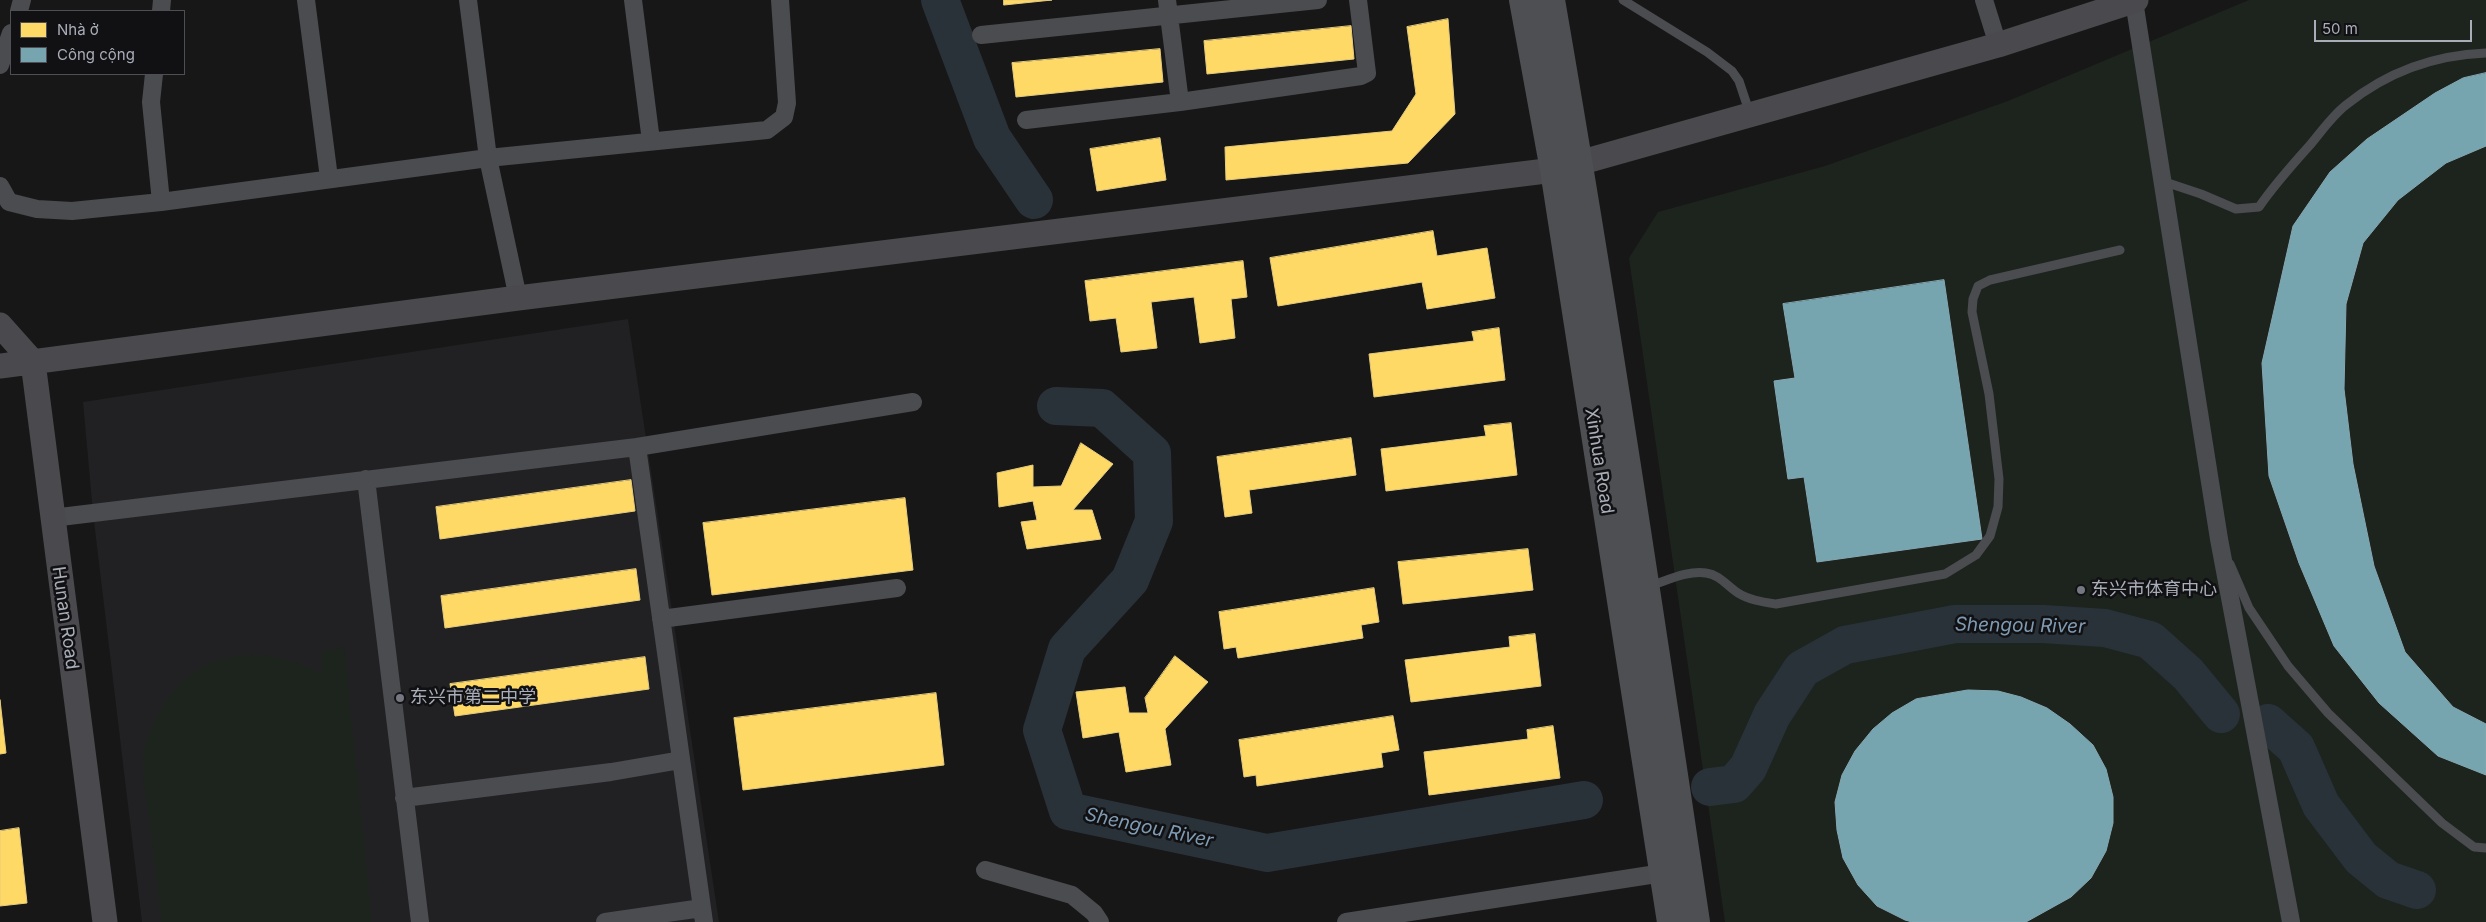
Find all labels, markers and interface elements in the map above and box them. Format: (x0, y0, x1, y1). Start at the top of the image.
legend (10, 10, 185, 75)
scale bar (2316, 10, 2474, 42)
text: 50 m (2322, 19, 2358, 38)
text: Nhà ở (57, 20, 99, 39)
text: Công cộng (57, 45, 135, 64)
street label: Xinhua Road (1580, 406, 1618, 516)
street label: Hunan Road (47, 565, 83, 671)
place label: 东兴市体育中心 (2091, 579, 2217, 601)
marker: 东兴市体育中心 (2075, 584, 2087, 596)
water label: Shengou River (1955, 613, 2085, 639)
place label: 东兴市第二中学 (410, 687, 536, 709)
marker: 东兴市第二中学 (394, 692, 406, 704)
water label: Shengou River (1083, 803, 1215, 853)

